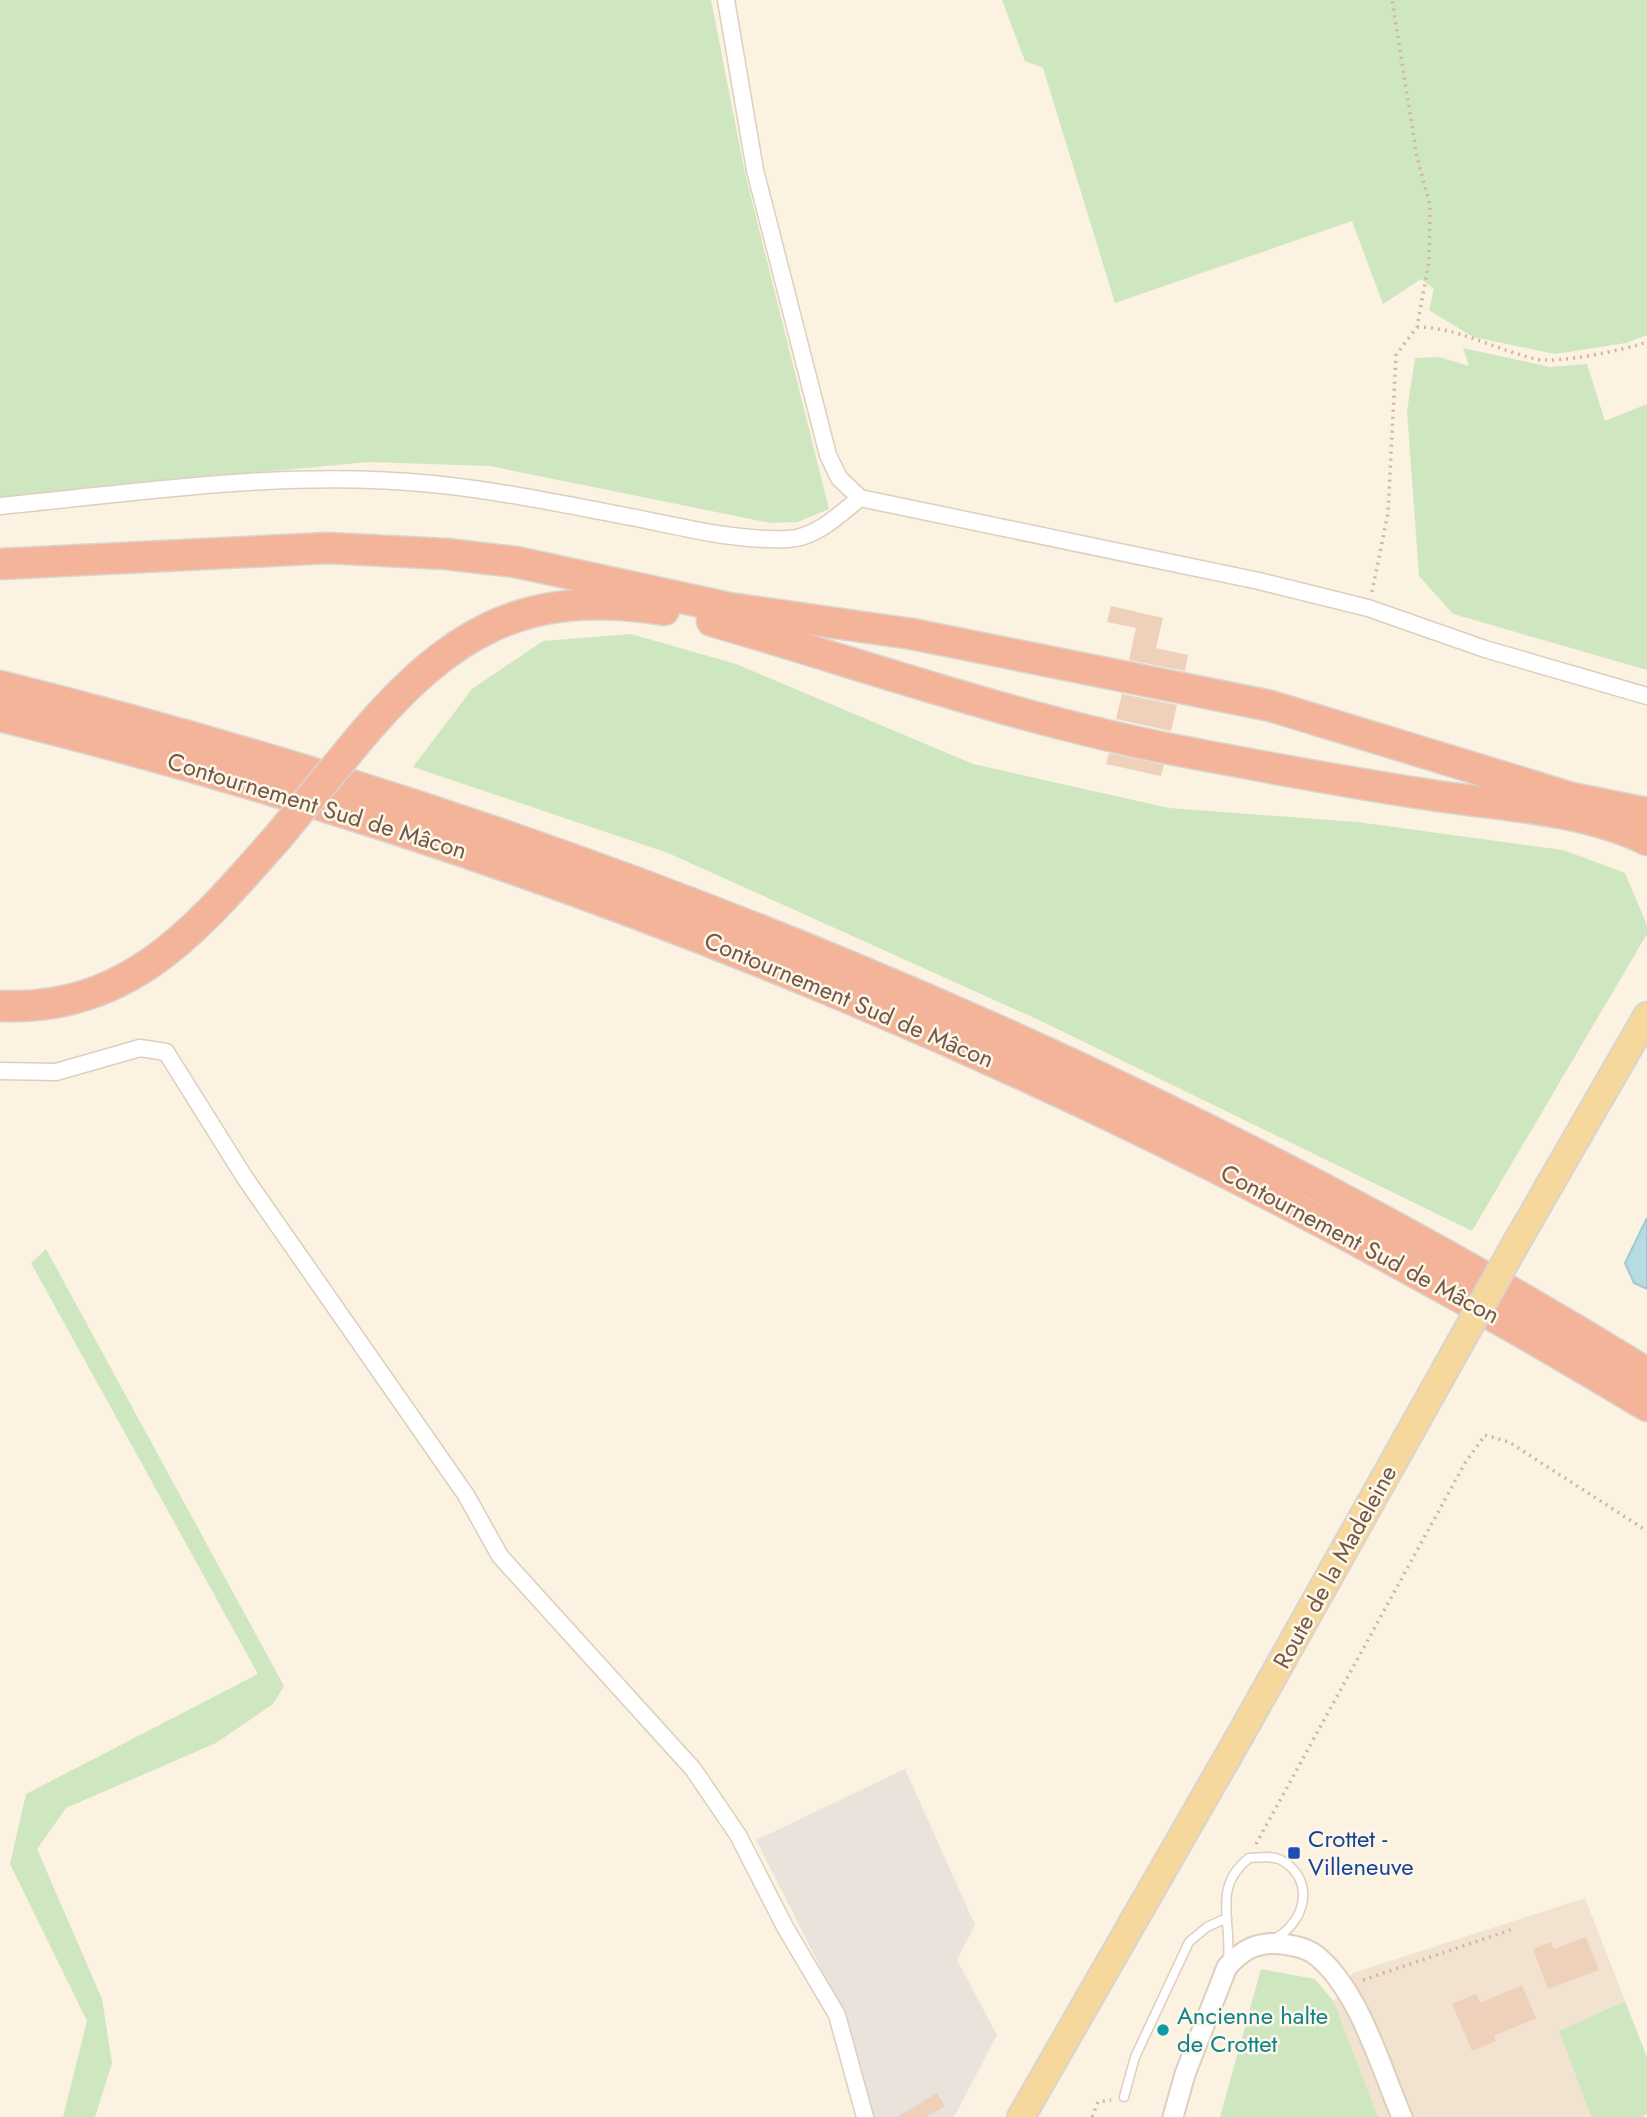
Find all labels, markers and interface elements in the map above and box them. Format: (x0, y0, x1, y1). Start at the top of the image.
street label: Contournement Sud de Mâcon (163, 743, 471, 868)
street label: Contournement Sud de Mâcon (699, 923, 999, 1077)
street label: Contournement Sud de Mâcon (1214, 1155, 1506, 1332)
street label: Route de la Madeleine (1264, 1459, 1405, 1675)
place label: Crottet - Villeneuve (1308, 1821, 1414, 1884)
marker: Crottet - Villeneuve (1286, 1845, 1302, 1861)
place label: Ancienne halte de Crottet (1177, 1998, 1328, 2061)
marker: Ancienne halte de Crottet (1155, 2022, 1171, 2038)

